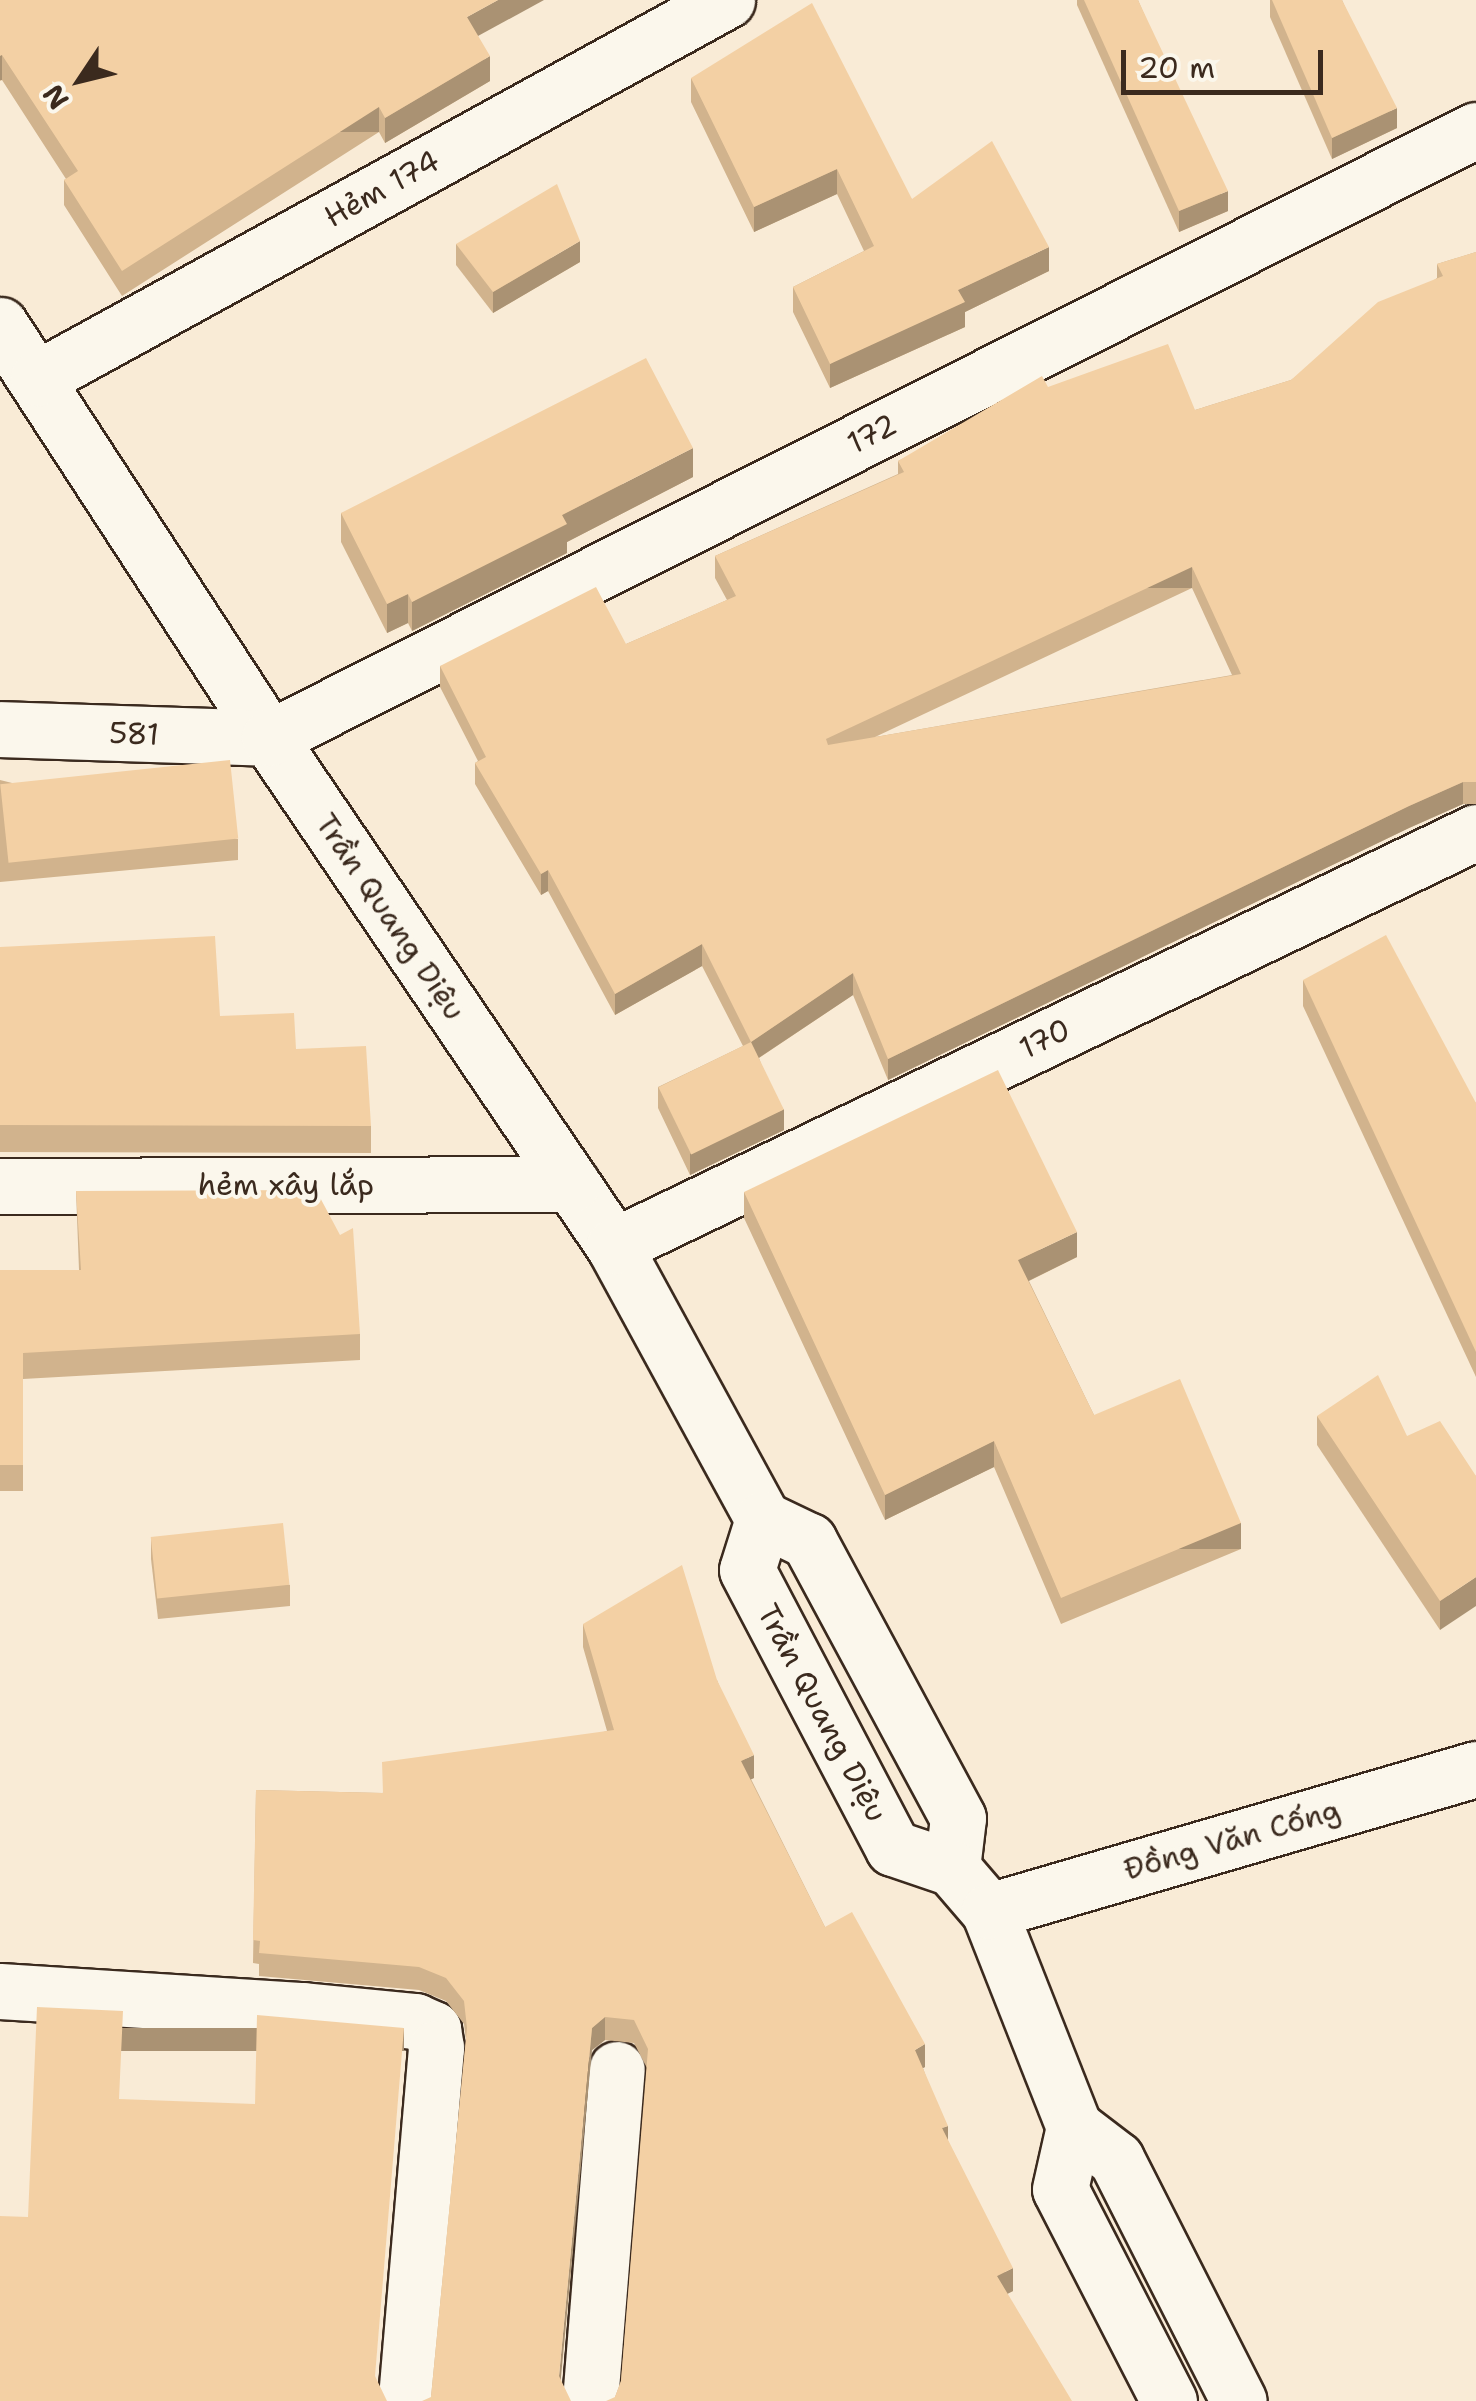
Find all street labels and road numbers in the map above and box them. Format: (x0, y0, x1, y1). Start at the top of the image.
street label: Hẻm 174 (318, 143, 446, 235)
street label: 172 (841, 406, 903, 462)
street label: 581 (108, 715, 160, 753)
street label: Trần Quang Diệu (308, 807, 472, 1027)
street label: 170 (1014, 1011, 1076, 1067)
street label: hẻm xây lắp (198, 1167, 374, 1203)
street label: Trần Quang Diệu (749, 1598, 895, 1828)
street label: Đồng Văn Cống (1120, 1792, 1344, 1888)

